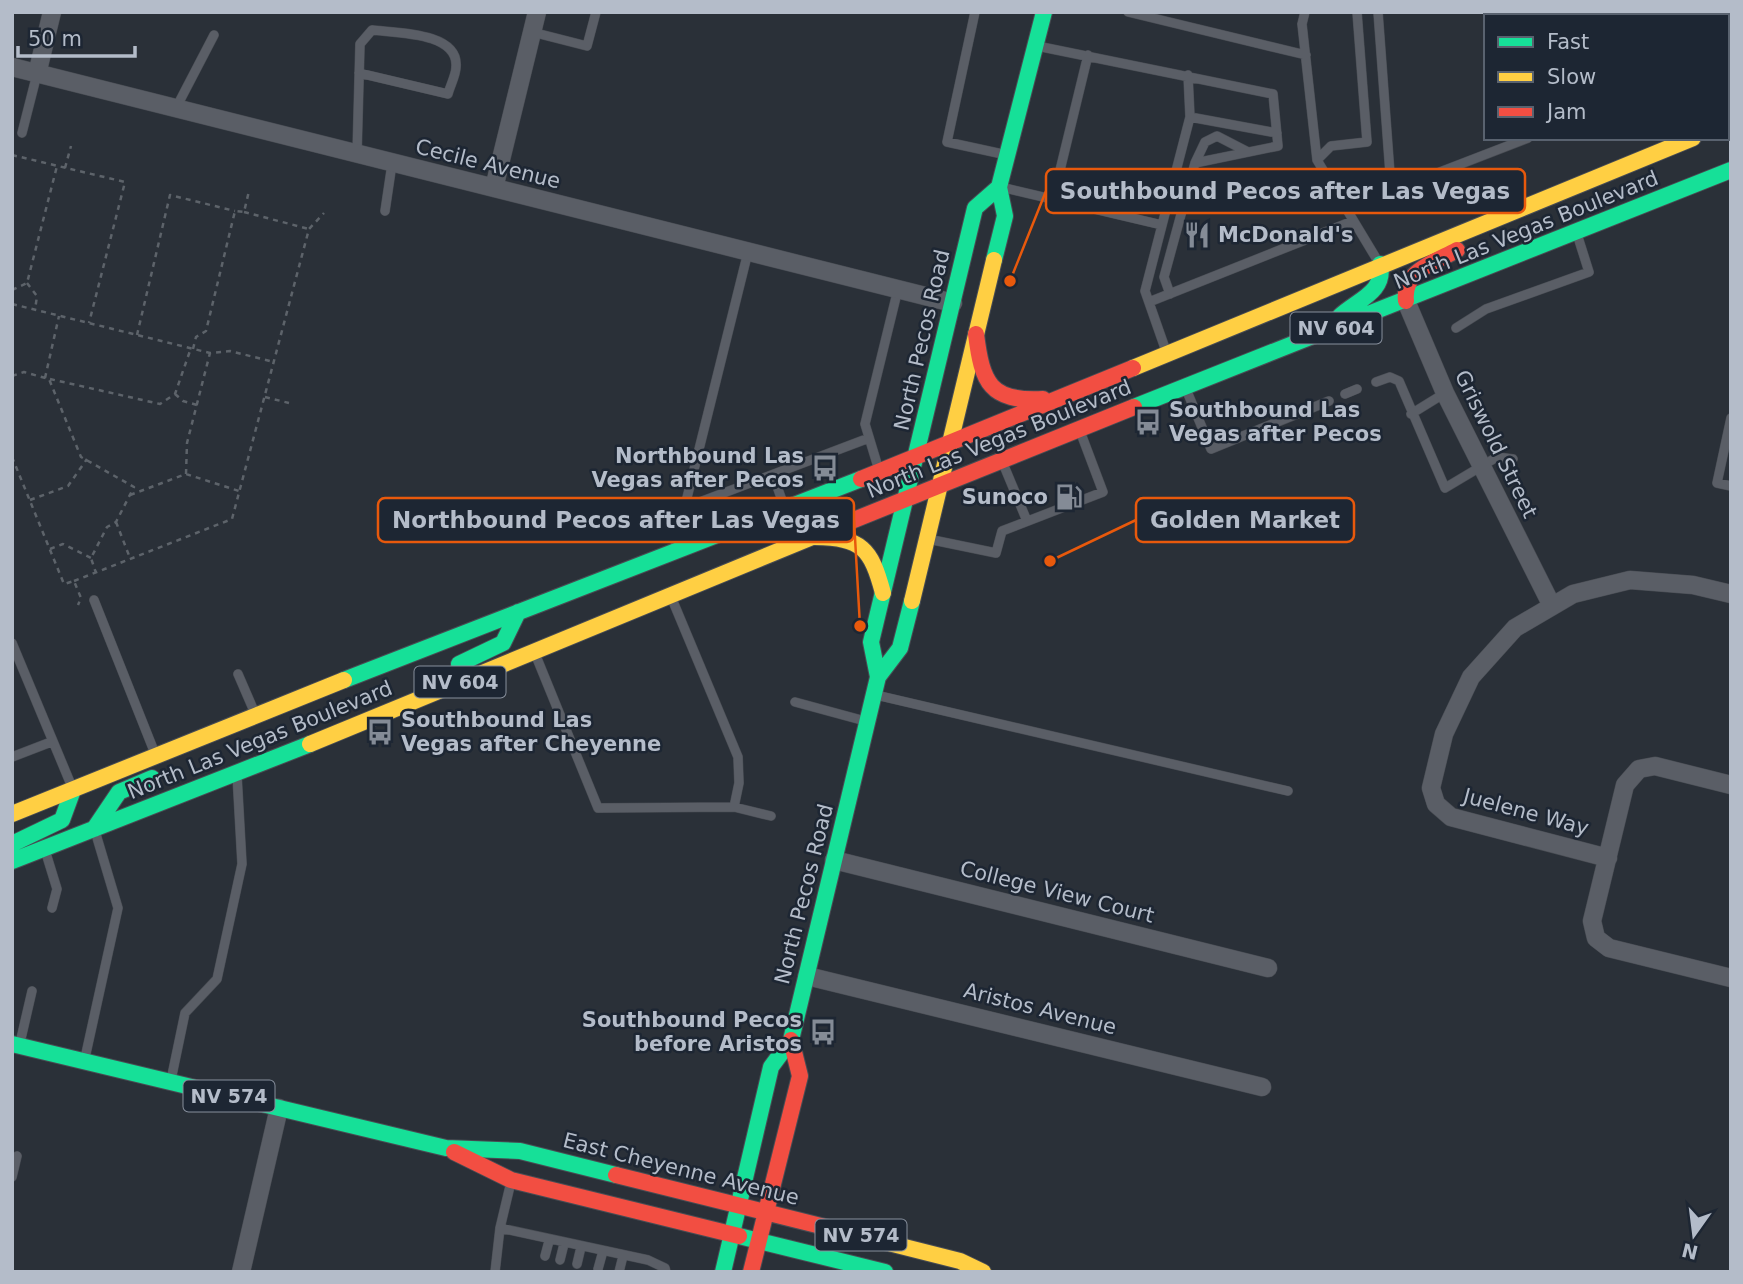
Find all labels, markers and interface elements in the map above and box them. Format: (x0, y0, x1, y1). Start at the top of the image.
scale bar (18, 14, 135, 58)
legend (1484, 14, 1729, 140)
text: 50 m (28, 27, 82, 51)
text: Fast (1547, 30, 1589, 54)
text: Slow (1547, 65, 1596, 89)
text: Jam (1545, 100, 1587, 124)
street label: Cecile Avenue (413, 134, 563, 194)
street label: North Las Vegas Boulevard (1390, 166, 1662, 294)
callout: Southbound Pecos after Las Vegas (1046, 169, 1525, 213)
text: Southbound Pecos after Las Vegas (1060, 178, 1510, 204)
restaurant icon: McDonald's (1182, 220, 1212, 250)
place label: McDonald's (1218, 223, 1354, 247)
street label: North Pecos Road (890, 247, 954, 433)
road number: NV 604 (1290, 312, 1382, 344)
street label: Griswold Street (1450, 366, 1542, 522)
street label: North Las Vegas Boulevard (863, 375, 1135, 503)
place label: Southbound Las Vegas after Pecos (1169, 398, 1382, 446)
bus stop icon: Southbound Las Vegas after Pecos (1133, 407, 1163, 437)
place label: Northbound Las Vegas after Pecos (591, 444, 804, 492)
bus stop icon: Northbound Las Vegas after Pecos (810, 453, 840, 483)
fuel station icon: Sunoco (1054, 482, 1084, 512)
place label: Sunoco (962, 485, 1048, 509)
callout: Northbound Pecos after Las Vegas (378, 498, 854, 542)
callout: Golden Market (1136, 498, 1354, 542)
text: Northbound Pecos after Las Vegas (392, 507, 840, 533)
text: Golden Market (1150, 507, 1340, 533)
road number: NV 604 (414, 666, 505, 698)
street label: North Las Vegas Boulevard (124, 676, 396, 804)
place label: Southbound Las Vegas after Cheyenne (401, 708, 661, 756)
bus stop icon: Southbound Las Vegas after Cheyenne (365, 717, 395, 747)
street label: Juelene Way (1459, 783, 1591, 840)
street label: North Pecos Road (770, 801, 838, 987)
street label: College View Court (957, 856, 1157, 928)
street label: Aristos Avenue (961, 978, 1119, 1040)
place label: Southbound Pecos before Aristos (582, 1008, 802, 1056)
bus stop icon: Southbound Pecos before Aristos (808, 1017, 838, 1047)
road number: NV 574 (184, 1080, 274, 1112)
street label: East Cheyenne Avenue (560, 1128, 802, 1210)
north arrow (1659, 1200, 1729, 1270)
road number: NV 574 (816, 1219, 906, 1250)
text: N (1680, 1239, 1700, 1264)

